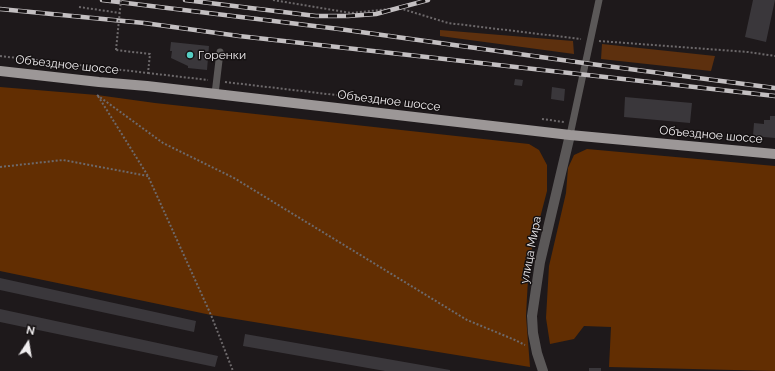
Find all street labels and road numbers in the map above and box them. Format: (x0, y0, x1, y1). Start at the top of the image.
street label: Объездное шоссе (15, 52, 119, 78)
street label: Объездное шоссе (337, 88, 441, 114)
street label: Объездное шоссе (659, 123, 763, 147)
street label: улица Мира (517, 215, 545, 285)

